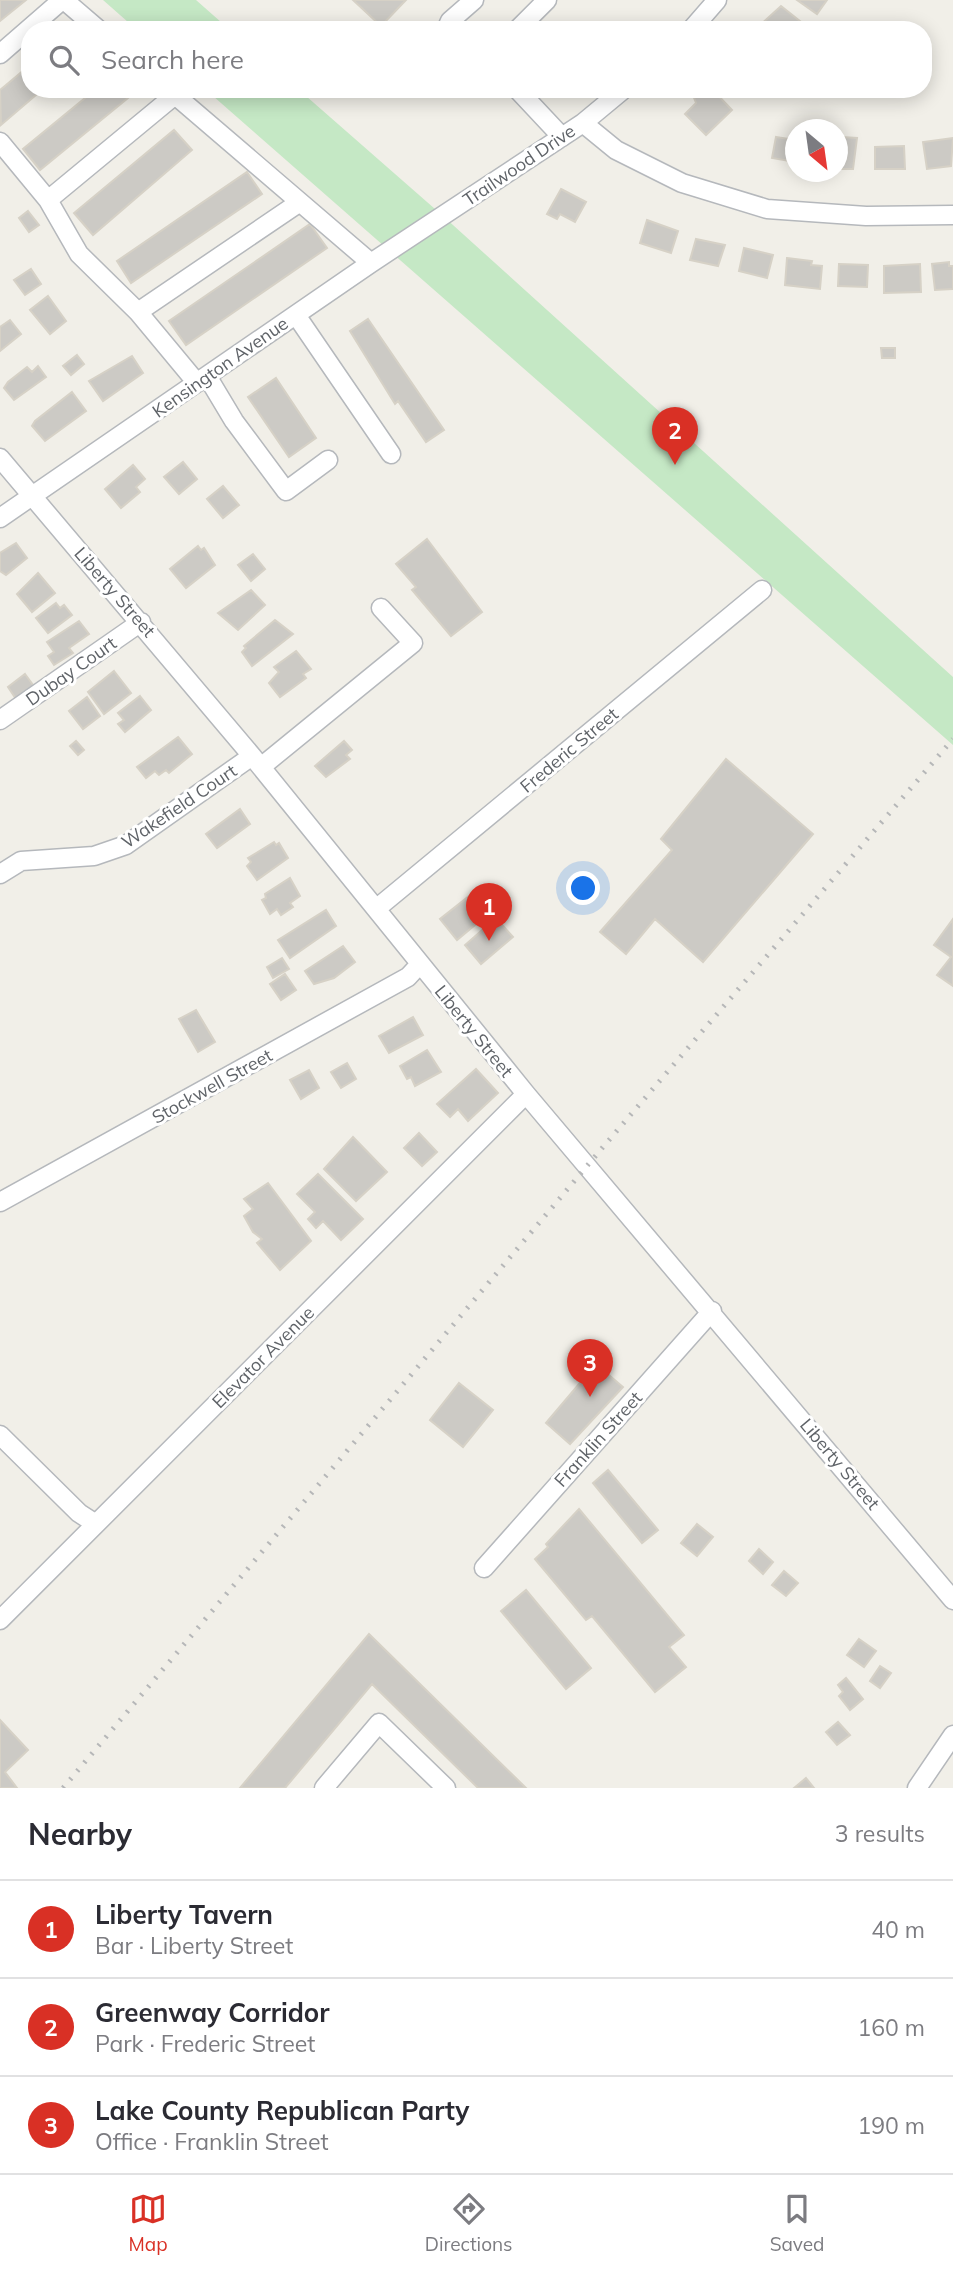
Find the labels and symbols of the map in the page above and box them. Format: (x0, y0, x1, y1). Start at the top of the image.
street label: Trailwood Drive (459, 119, 579, 211)
north arrow (785, 119, 848, 182)
street label: Kensington Avenue (148, 312, 292, 422)
pin: 2 (652, 407, 698, 465)
street label: Liberty Street (70, 542, 160, 642)
street label: Dubay Court (21, 631, 121, 711)
street label: Frederic Street (515, 702, 623, 798)
street label: Wakefield Court (117, 759, 241, 853)
your location (566, 871, 600, 905)
pin: 1 (466, 883, 512, 941)
street label: Liberty Street (430, 980, 518, 1082)
street label: Stockwell Street (148, 1043, 276, 1129)
street label: Elevator Avenue (207, 1301, 319, 1413)
pin: 3 (567, 1339, 613, 1397)
street label: Franklin Street (549, 1386, 647, 1492)
street label: Liberty Street (795, 1414, 885, 1514)

